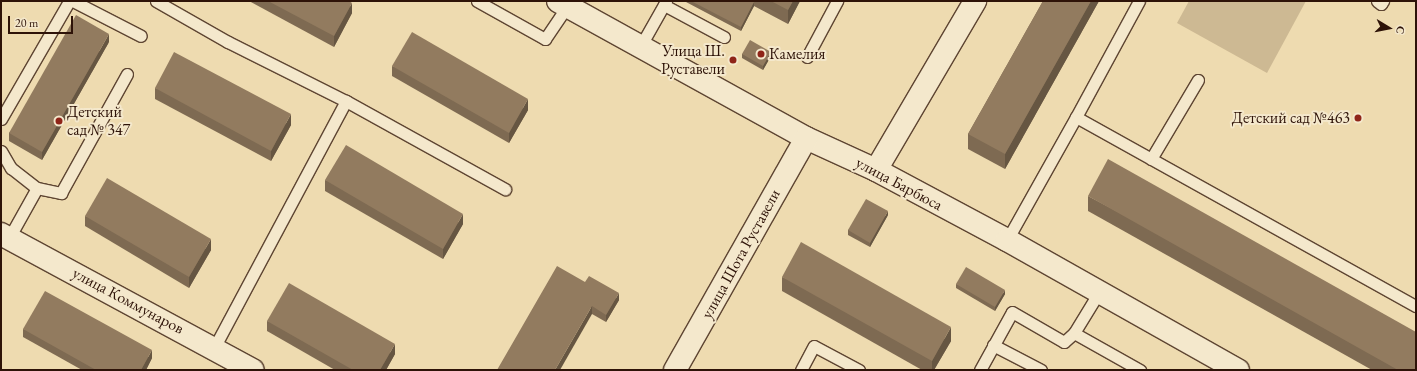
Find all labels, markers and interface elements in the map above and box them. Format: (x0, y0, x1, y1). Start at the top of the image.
scale bar (10, 8, 75, 34)
north arrow (1369, 8, 1409, 48)
text: 20 m (15, 15, 38, 31)
text: С (1393, 25, 1408, 35)
place label: Улица Ш. Руставели (661, 41, 725, 79)
place label: Камелия (769, 44, 825, 64)
marker: Камелия (756, 49, 766, 59)
marker: Улица Ш. Руставели (728, 55, 738, 65)
place label: Детский сад № 347 (67, 102, 130, 140)
place label: Детский сад №463 (1232, 108, 1350, 128)
marker: Детский сад №463 (1353, 113, 1363, 123)
marker: Детский сад № 347 (54, 116, 64, 126)
street label: улица Барбюса (852, 153, 946, 215)
street label: улица Шота Руставели (697, 186, 785, 322)
street label: улица Коммунаров (69, 264, 187, 338)

